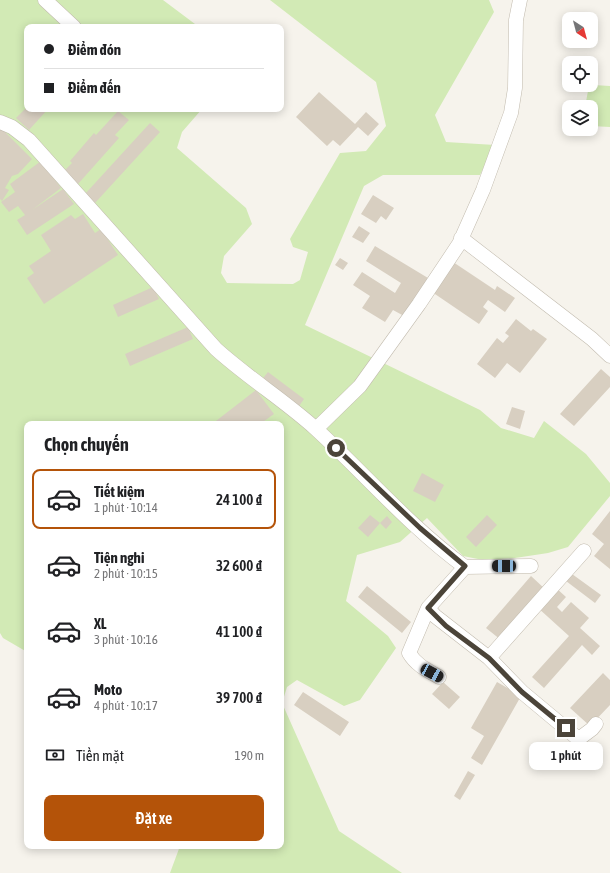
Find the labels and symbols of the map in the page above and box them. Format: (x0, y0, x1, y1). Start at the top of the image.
north arrow (562, 12, 598, 48)
route start (327, 439, 345, 457)
car (492, 560, 516, 572)
car (419, 662, 445, 684)
route end (557, 719, 575, 737)
callout: 1 phút (529, 742, 603, 770)

